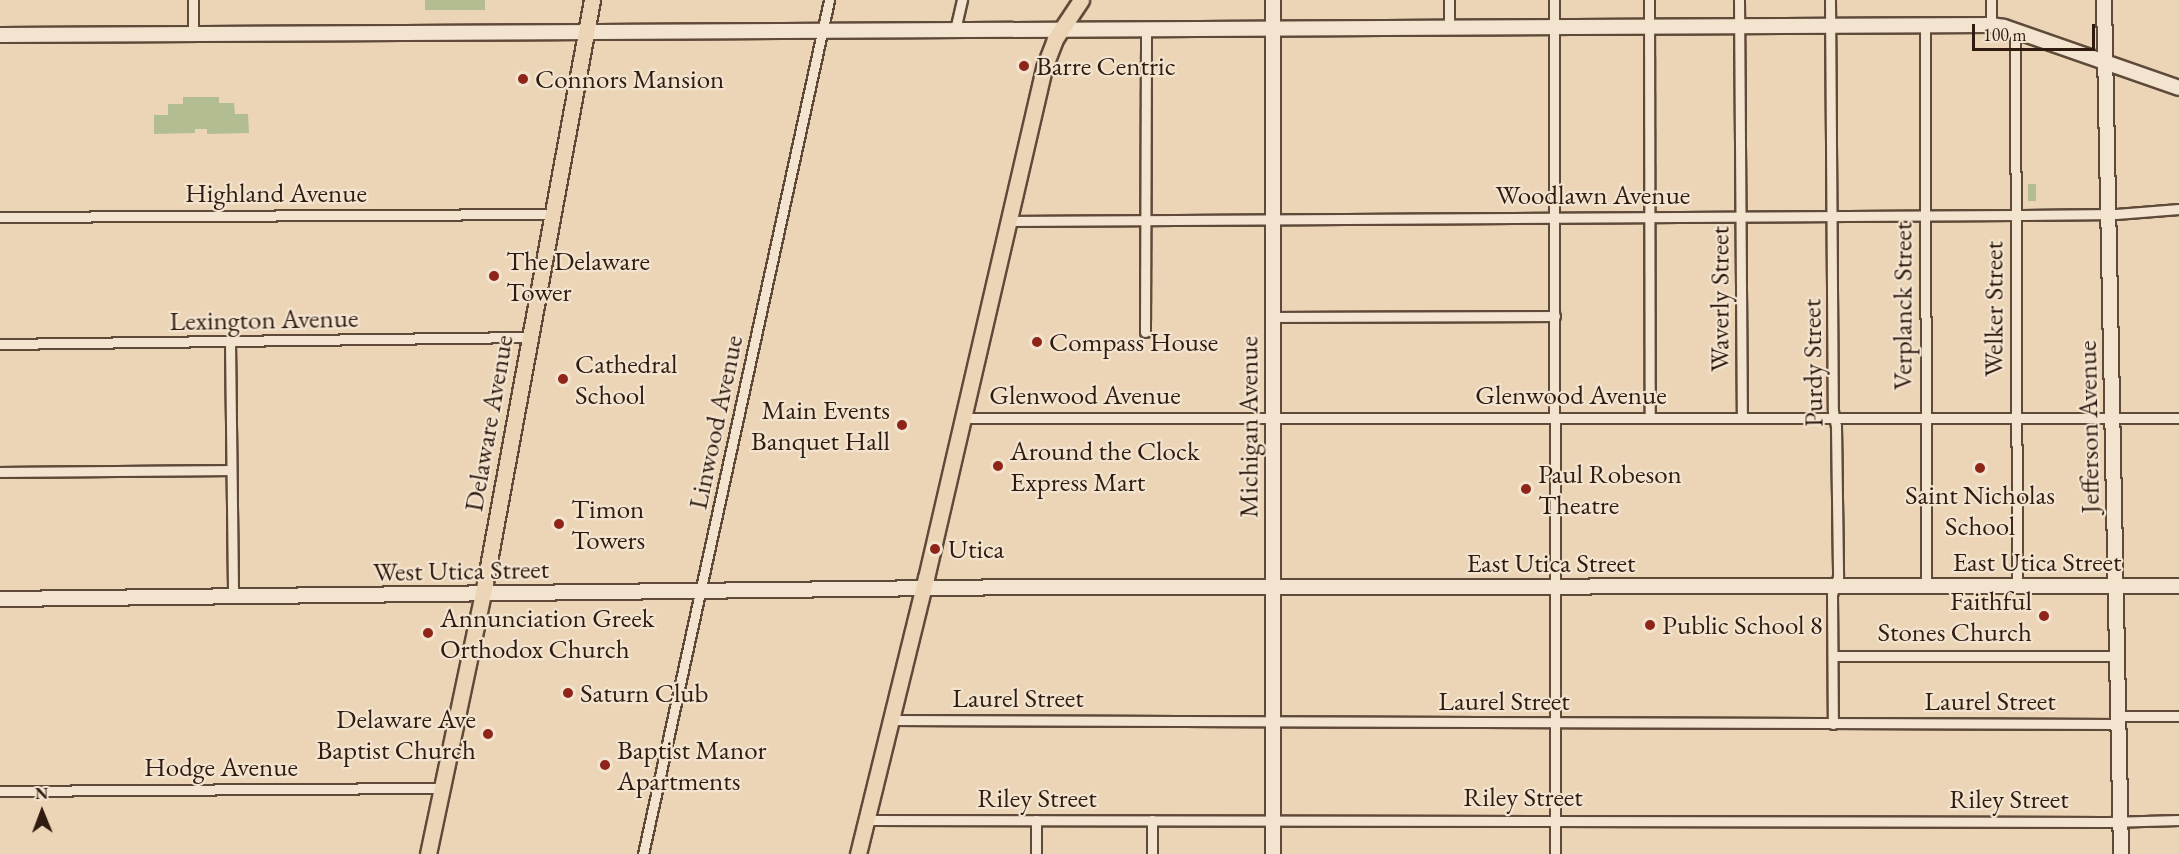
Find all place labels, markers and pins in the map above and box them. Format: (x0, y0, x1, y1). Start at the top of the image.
place label: Barre Centric (1036, 50, 1176, 82)
marker: Barre Centric (1017, 59, 1031, 73)
place label: Connors Mansion (535, 63, 724, 95)
marker: Connors Mansion (516, 72, 530, 86)
place label: The Delaware Tower (506, 244, 650, 307)
marker: The Delaware Tower (487, 269, 501, 283)
place label: Compass House (1049, 326, 1218, 358)
marker: Compass House (1030, 335, 1044, 349)
place label: Cathedral School (575, 347, 678, 410)
marker: Cathedral School (556, 372, 570, 386)
place label: Main Events Banquet Hall (751, 393, 890, 456)
marker: Main Events Banquet Hall (895, 418, 909, 432)
place label: Around the Clock Express Mart (1010, 434, 1200, 497)
place label: Paul Robeson Theatre (1538, 457, 1682, 520)
marker: Around the Clock Express Mart (991, 459, 1005, 473)
marker: Saint Nicholas School (1973, 461, 1987, 475)
place label: Saint Nicholas School (1905, 478, 2055, 541)
marker: Paul Robeson Theatre (1519, 482, 1533, 496)
place label: Timon Towers (571, 492, 645, 555)
marker: Timon Towers (552, 517, 566, 531)
place label: Utica (948, 533, 1004, 565)
marker: Utica (926, 540, 944, 558)
place label: Faithful Stones Church (1877, 584, 2032, 647)
place label: Annunciation Greek Orthodox Church (440, 601, 654, 664)
place label: Public School 8 (1662, 609, 1823, 641)
marker: Faithful Stones Church (2037, 609, 2051, 623)
marker: Public School 8 (1643, 618, 1657, 632)
marker: Annunciation Greek Orthodox Church (421, 626, 435, 640)
place label: Saturn Club (580, 677, 708, 709)
marker: Saturn Club (561, 686, 575, 700)
place label: Delaware Ave Baptist Church (316, 702, 476, 765)
marker: Delaware Ave Baptist Church (481, 727, 495, 741)
place label: Baptist Manor Apartments (617, 733, 767, 796)
marker: Baptist Manor Apartments (598, 758, 612, 772)

